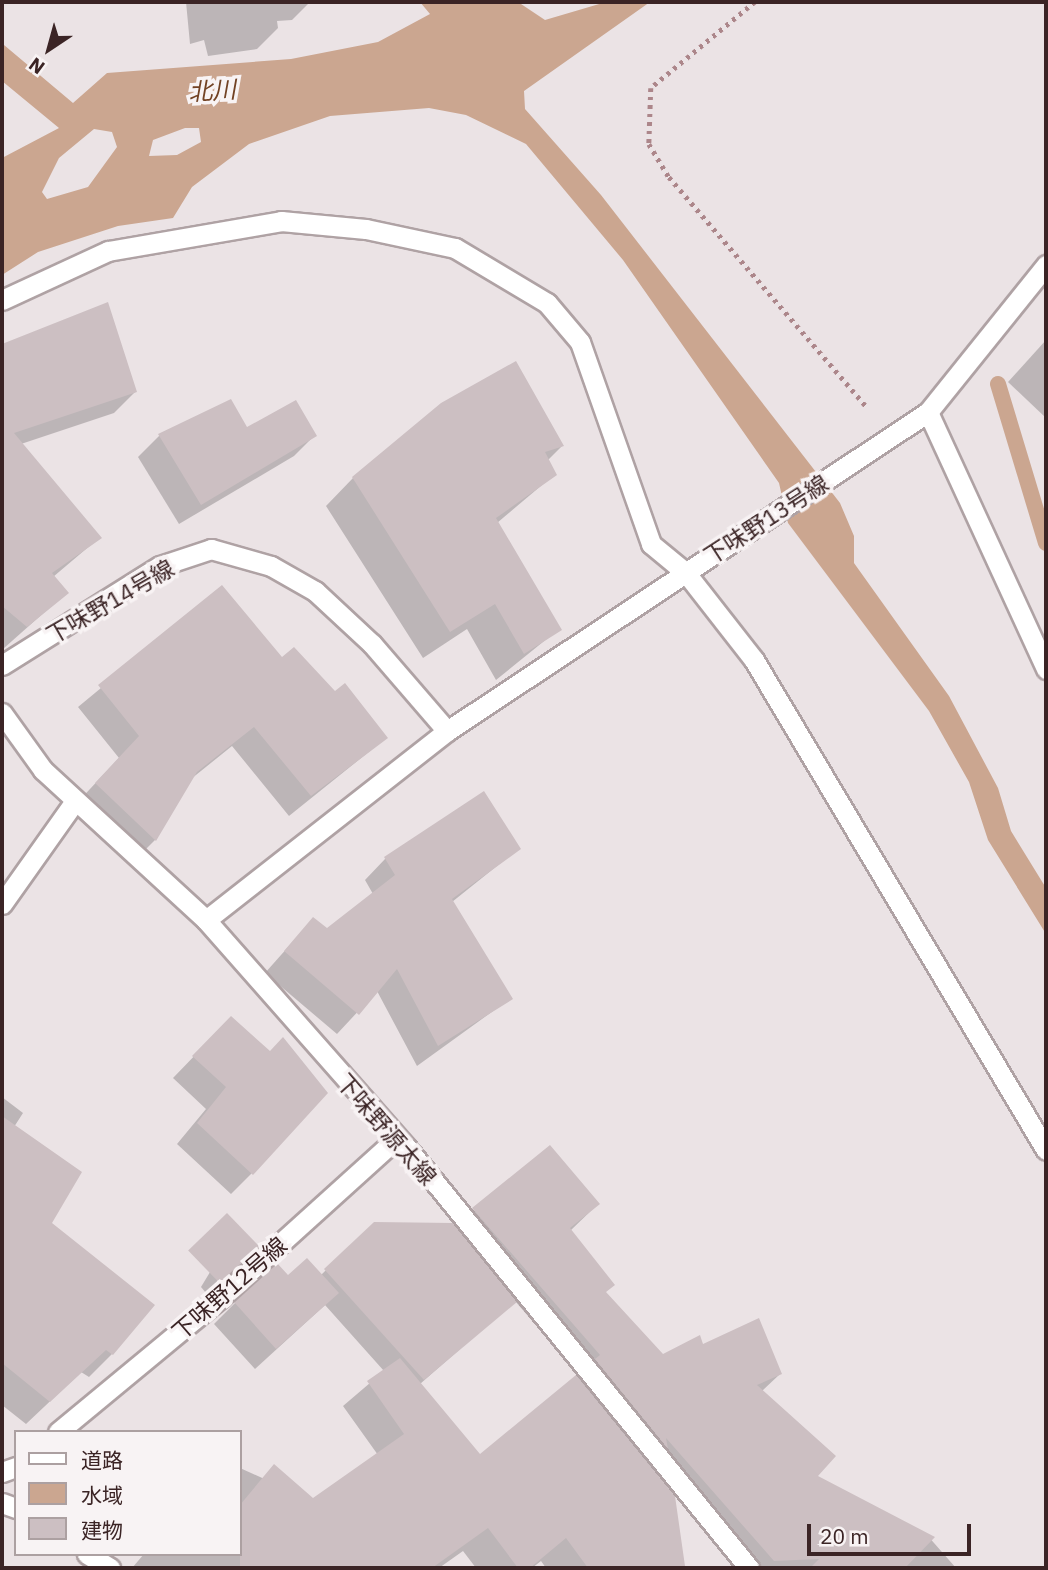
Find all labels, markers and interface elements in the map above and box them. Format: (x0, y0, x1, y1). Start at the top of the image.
north arrow (14, 14, 84, 84)
text: N (24, 52, 49, 80)
water label: 北川 (187, 75, 237, 107)
street label: 下味野13号線 (699, 469, 833, 569)
street label: 下味野14号線 (41, 553, 179, 649)
street label: 下味野源太線 (331, 1068, 443, 1190)
street label: 下味野12号線 (166, 1231, 292, 1345)
legend (14, 1430, 242, 1556)
text: 道路 (81, 1446, 123, 1474)
text: 水域 (81, 1481, 123, 1509)
scale bar (810, 1510, 974, 1554)
text: 建物 (81, 1516, 123, 1544)
text: 20 m (820, 1522, 869, 1550)

